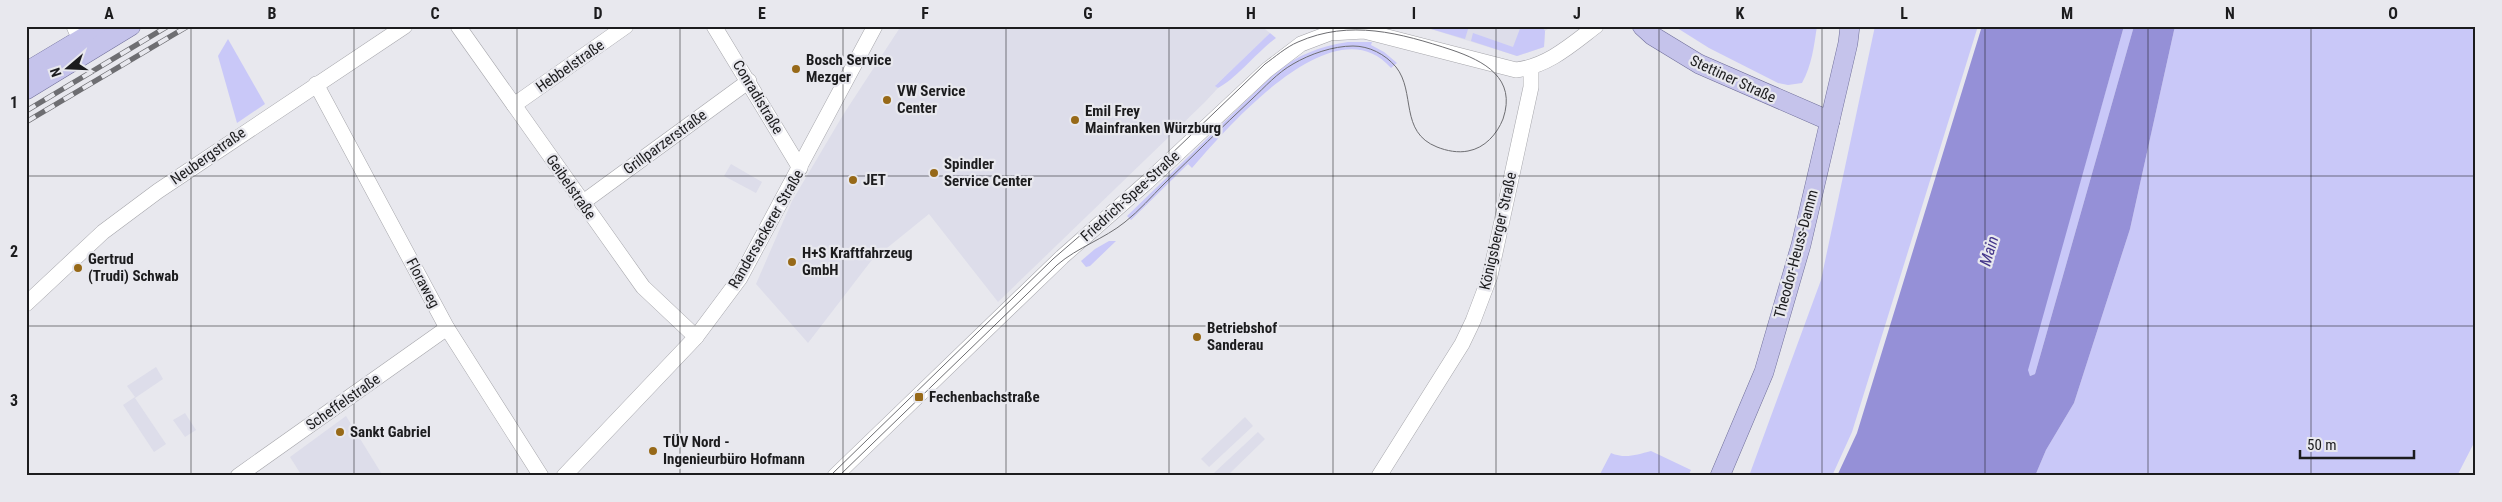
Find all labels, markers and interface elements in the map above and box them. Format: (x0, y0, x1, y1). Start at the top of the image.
text: A (104, 4, 114, 23)
text: B (268, 4, 277, 23)
text: C (430, 4, 440, 23)
text: D (593, 4, 603, 23)
text: E (758, 4, 766, 23)
text: F (921, 4, 929, 23)
text: G (1083, 4, 1093, 23)
text: H (1246, 4, 1256, 23)
text: I (1412, 4, 1416, 23)
text: J (1573, 4, 1581, 23)
text: K (1736, 4, 1745, 23)
text: L (1900, 4, 1908, 23)
text: M (2061, 4, 2073, 23)
text: N (2225, 4, 2235, 23)
text: O (2388, 4, 2398, 23)
street label: Hebbelstraße (532, 36, 608, 96)
north arrow (42, 42, 92, 92)
place label: Bosch Service Mezger (806, 51, 891, 86)
street label: Stettiner Straße (1687, 51, 1779, 107)
street label: Conradistraße (729, 57, 787, 137)
marker: Bosch Service Mezger (790, 63, 802, 75)
text: N (47, 66, 65, 79)
place label: VW Service Center (897, 82, 965, 117)
text: 1 (10, 93, 18, 112)
marker: VW Service Center (881, 94, 893, 106)
place label: Emil Frey Mainfranken Würzburg (1085, 102, 1221, 137)
street label: Grillparzerstraße (620, 106, 710, 178)
marker: Emil Frey Mainfranken Würzburg (1069, 114, 1081, 126)
street label: Neubergstraße (167, 124, 249, 188)
street label: Friedrich-Spee-Straße (1077, 147, 1183, 245)
street label: Geibelstraße (542, 151, 600, 223)
place label: Spindler Service Center (944, 155, 1032, 190)
street label: Randersackerer Straße (725, 166, 807, 292)
marker: Spindler Service Center (928, 167, 940, 179)
street label: Königsberger Straße (1476, 170, 1520, 292)
place label: JET (863, 171, 886, 189)
marker: JET (847, 174, 859, 186)
street label: Theodor-Heuss-Damm (1770, 188, 1822, 320)
water label: Main (1976, 234, 2002, 268)
text: 2 (10, 242, 18, 261)
place label: H+S Kraftfahrzeug GmbH (802, 244, 913, 279)
place label: Gertrud (Trudi) Schwab (88, 250, 179, 285)
street label: Floraweg (402, 255, 444, 311)
marker: H+S Kraftfahrzeug GmbH (786, 256, 798, 268)
marker: Gertrud (Trudi) Schwab (72, 262, 84, 274)
place label: Betriebshof Sanderau (1207, 319, 1277, 354)
marker: Betriebshof Sanderau (1191, 331, 1203, 343)
street label: Scheffelstraße (302, 370, 384, 434)
place label: Fechenbachstraße (929, 388, 1040, 406)
text: 3 (10, 391, 18, 410)
marker: Fechenbachstraße (913, 391, 925, 403)
place label: Sankt Gabriel (350, 423, 431, 441)
marker: Sankt Gabriel (334, 426, 346, 438)
scale bar (2300, 427, 2413, 459)
place label: TÜV Nord - Ingenieurbüro Hofmann (663, 433, 805, 468)
text: 50 m (2307, 436, 2337, 454)
marker: TÜV Nord - Ingenieurbüro Hofmann (647, 445, 659, 457)

